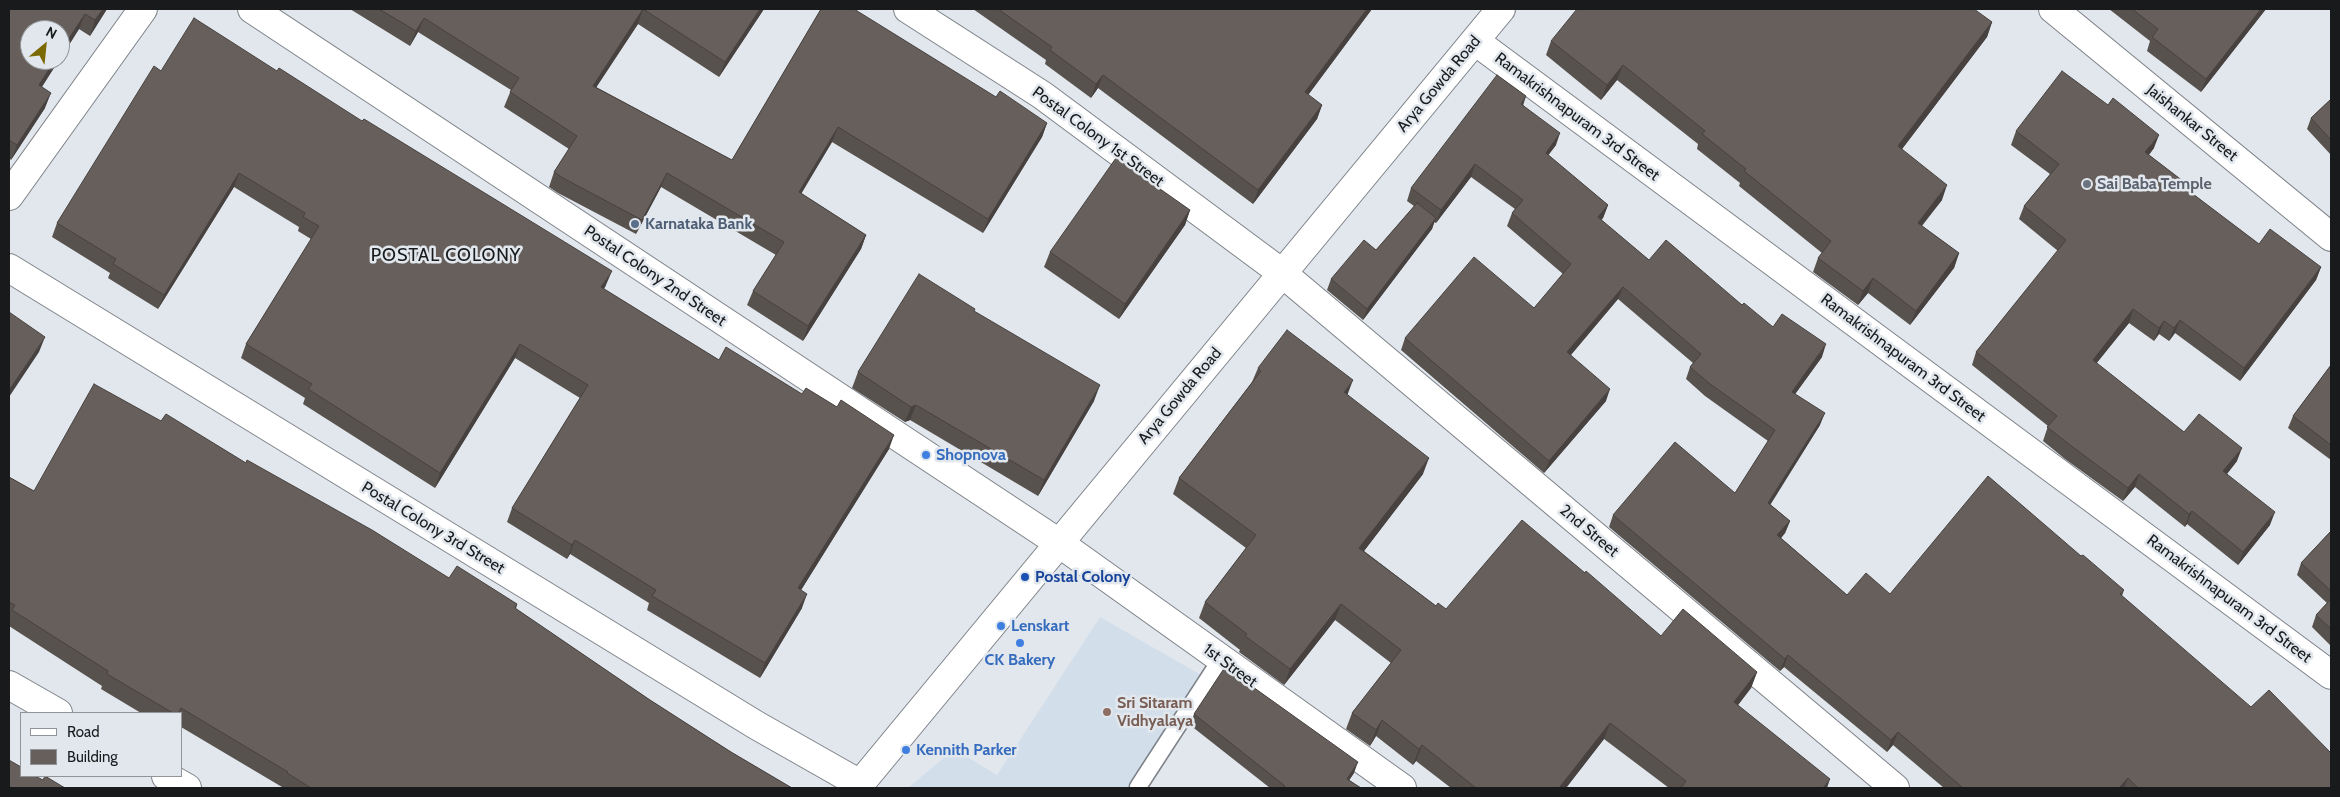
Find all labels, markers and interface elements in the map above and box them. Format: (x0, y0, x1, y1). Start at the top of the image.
north arrow (20, 20, 70, 70)
text: N (43, 22, 60, 43)
street label: Arya Gowda Road (1393, 32, 1485, 136)
street label: Ramakrishnapuram 3rd Street (1491, 49, 1663, 185)
street label: Jaishankar Street (2143, 80, 2241, 166)
street label: Postal Colony 1st Street (1028, 83, 1168, 191)
place label: Sai Baba Temple (2097, 174, 2212, 194)
marker: Sai Baba Temple (2081, 178, 2093, 190)
place label: Karnataka Bank (645, 214, 752, 234)
marker: Karnataka Bank (629, 218, 641, 230)
street label: Postal Colony 2nd Street (580, 221, 730, 331)
district label: POSTAL COLONY (369, 245, 523, 267)
street label: Ramakrishnapuram 3rd Street (1817, 290, 1989, 426)
street label: Arya Gowda Road (1134, 344, 1226, 448)
place label: Shopnova (936, 445, 1006, 465)
marker: Shopnova (920, 449, 932, 461)
street label: Postal Colony 3rd Street (358, 478, 508, 578)
street label: 2nd Street (1556, 501, 1622, 561)
street label: Ramakrishnapuram 3rd Street (2143, 531, 2315, 667)
place label: Postal Colony (1035, 567, 1131, 587)
marker: Postal Colony (1019, 571, 1031, 583)
place label: Lenskart (1011, 616, 1069, 636)
marker: Lenskart (995, 620, 1007, 632)
marker: CK Bakery (1014, 637, 1026, 649)
street label: 1st Street (1199, 640, 1261, 692)
place label: CK Bakery (985, 650, 1055, 670)
place label: Sri Sitaram Vidhyalaya (1117, 693, 1193, 731)
marker: Sri Sitaram Vidhyalaya (1101, 706, 1113, 718)
legend (20, 712, 182, 777)
text: Road (67, 723, 100, 741)
place label: Kennith Parker (916, 740, 1017, 760)
marker: Kennith Parker (900, 744, 912, 756)
text: Building (67, 748, 118, 766)

